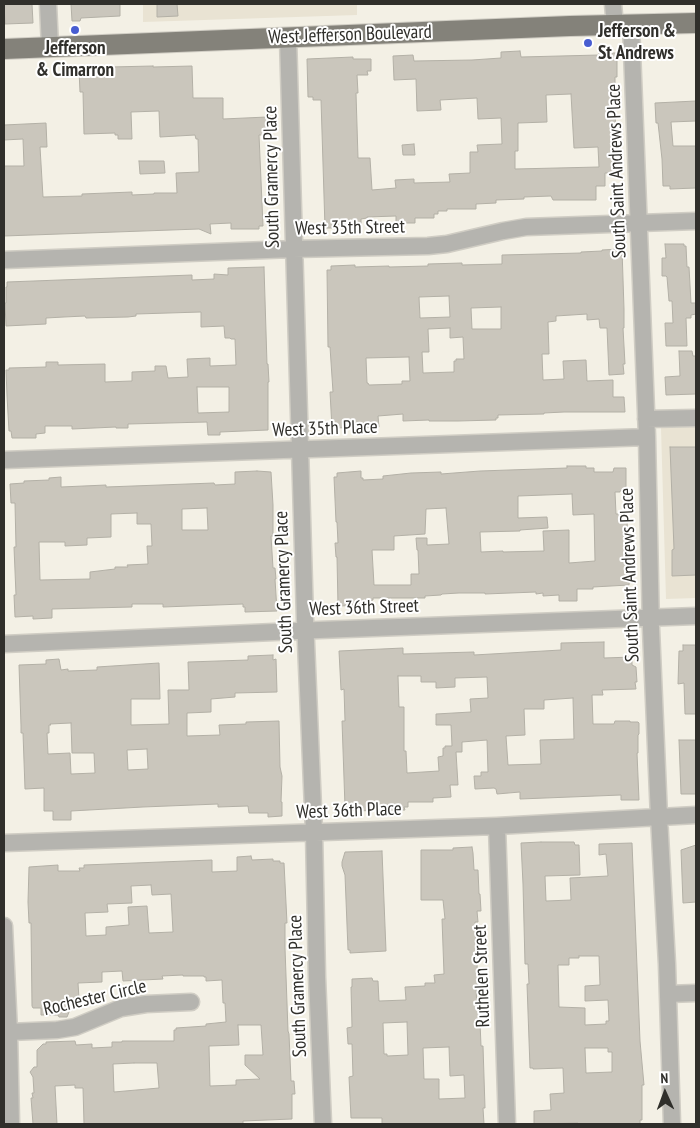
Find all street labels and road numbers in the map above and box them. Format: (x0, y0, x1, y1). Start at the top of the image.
street label: West Jefferson Boulevard (268, 21, 432, 49)
street label: South Saint Andrews Place (603, 83, 631, 259)
street label: South Gramercy Place (259, 106, 285, 248)
street label: West 35th Street (295, 216, 405, 240)
street label: West 35th Place (272, 416, 378, 442)
street label: South Saint Andrews Place (616, 487, 644, 663)
street label: South Gramercy Place (270, 510, 298, 654)
street label: West 36th Street (309, 595, 419, 621)
street label: West 36th Place (296, 798, 402, 824)
street label: South Gramercy Place (284, 914, 312, 1058)
street label: Ruthelen Street (469, 924, 495, 1028)
street label: Rochester Circle (41, 975, 149, 1021)

